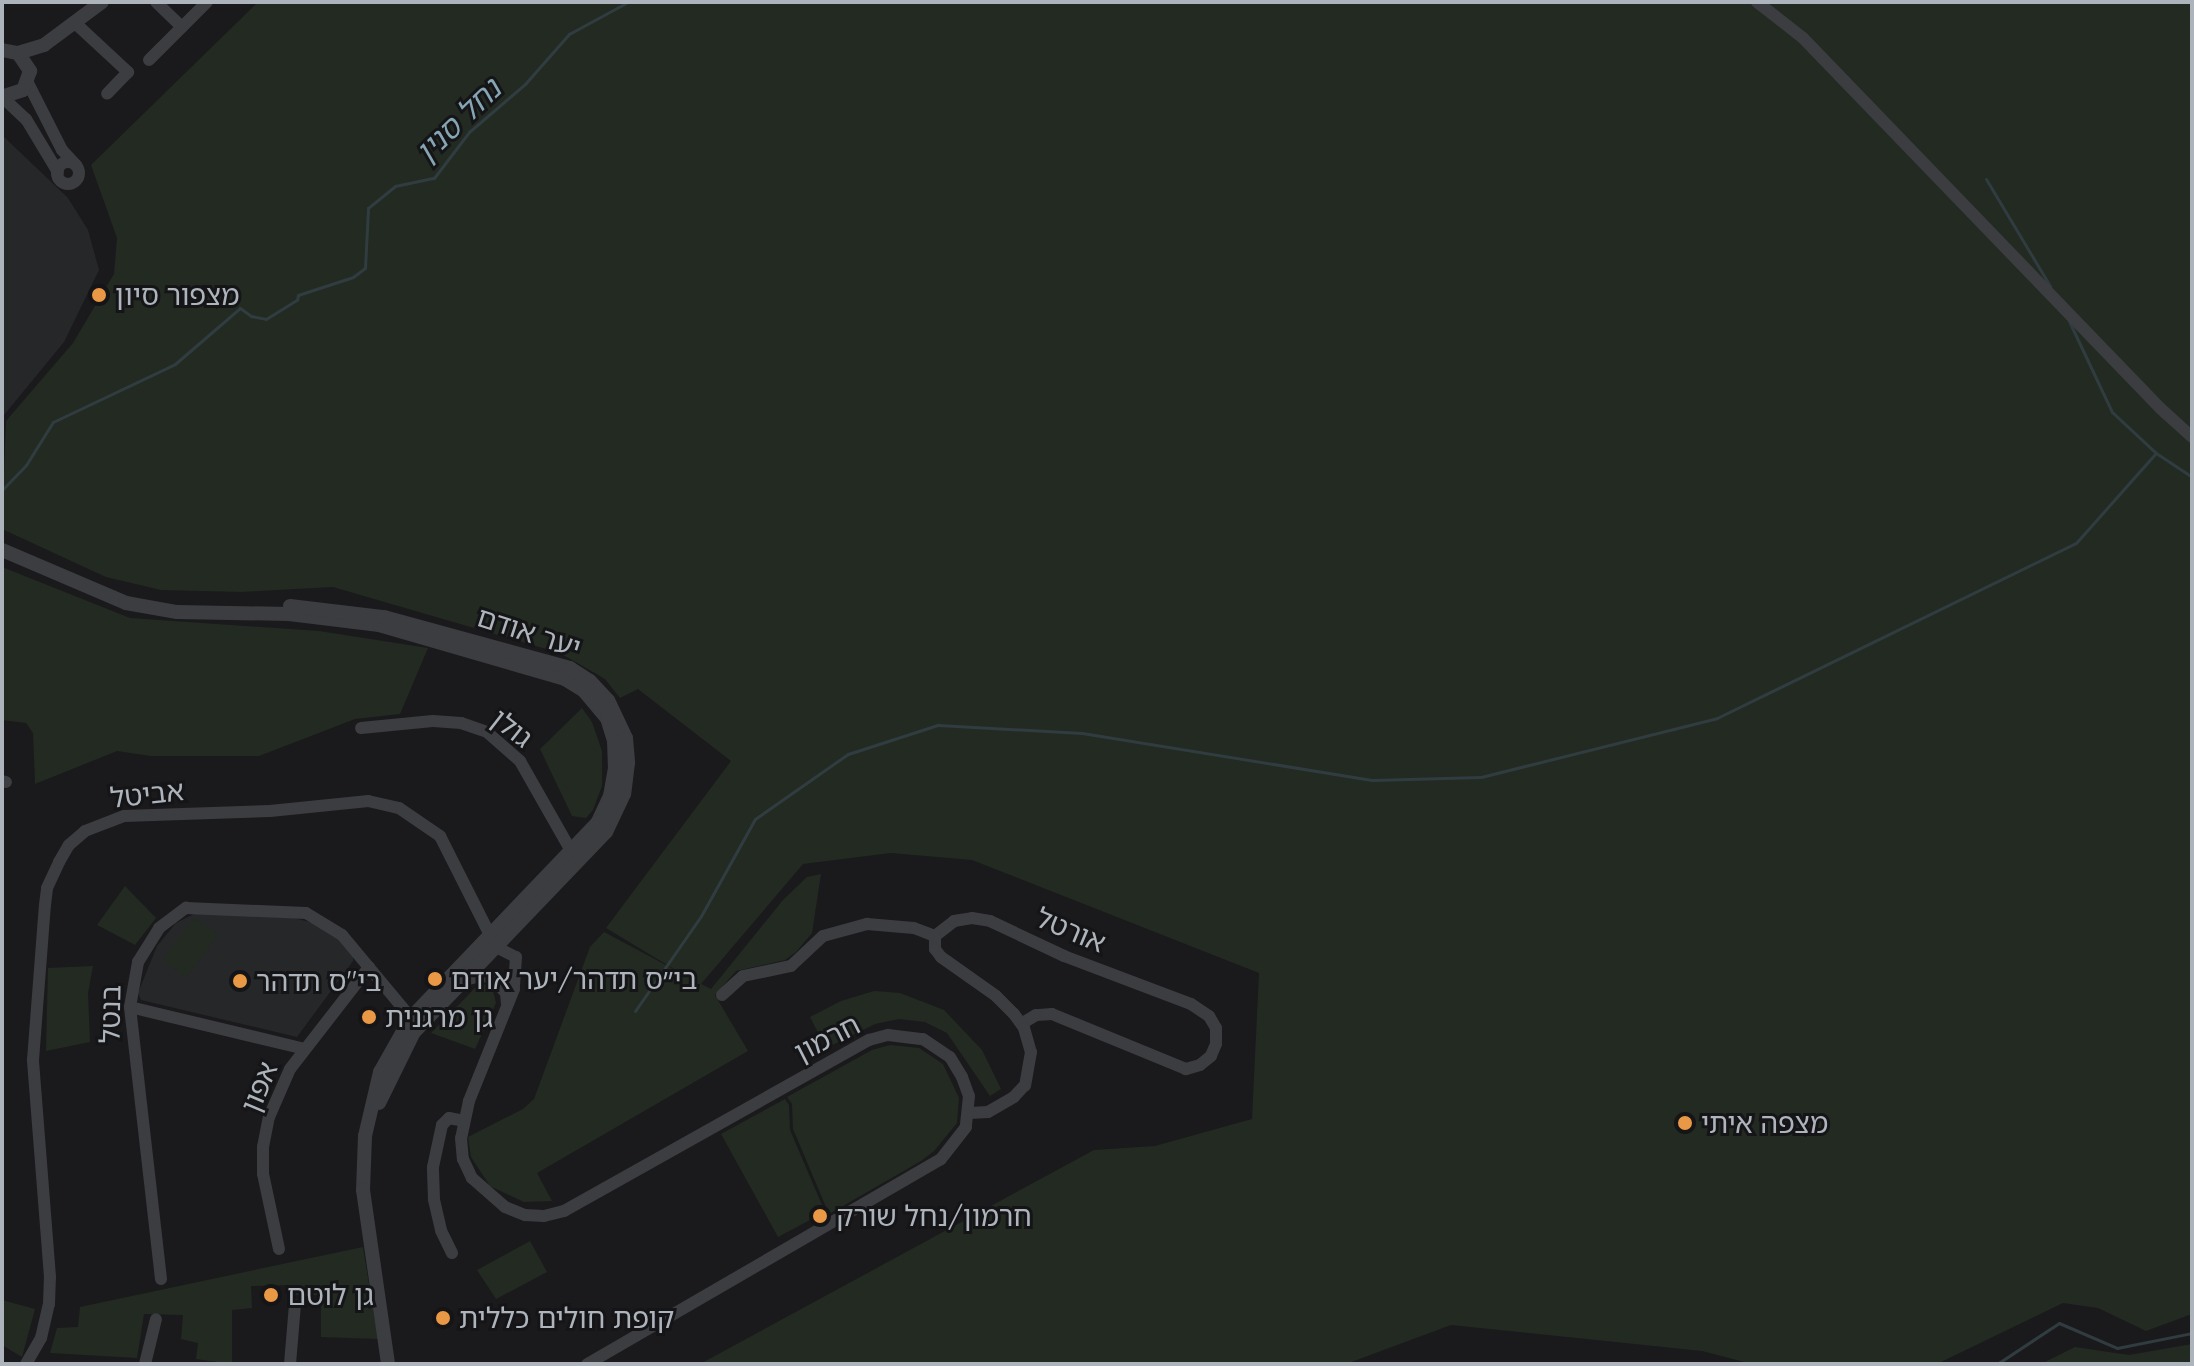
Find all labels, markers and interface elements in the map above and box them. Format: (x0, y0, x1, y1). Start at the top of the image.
water label: נחל סנין (408, 71, 508, 169)
place label: מצפור סיון (115, 278, 239, 312)
marker: מצפור סיון (90, 286, 108, 304)
street label: יער אודם (473, 600, 585, 664)
street label: גולן (485, 702, 539, 754)
street label: אביטל (108, 773, 186, 815)
street label: אורטל (1031, 900, 1111, 960)
place label: בי״ס תדהר/יער אודם (451, 962, 697, 996)
place label: בי"ס תדהר (256, 964, 381, 998)
marker: בי״ס תדהר/יער אודם (426, 970, 444, 988)
marker: בי"ס תדהר (231, 972, 249, 990)
street label: בנטל (93, 984, 127, 1044)
place label: גן מרגנית (385, 1000, 493, 1034)
street label: חרמון (789, 1007, 865, 1069)
marker: גן מרגנית (360, 1008, 378, 1026)
street label: אפון (233, 1057, 285, 1117)
place label: מצפה איתי (1701, 1106, 1828, 1140)
marker: מצפה איתי (1676, 1114, 1694, 1132)
place label: חרמון/נחל שורק (836, 1199, 1032, 1233)
marker: חרמון/נחל שורק (811, 1207, 829, 1225)
place label: גן לוטם (287, 1278, 374, 1312)
marker: גן לוטם (262, 1286, 280, 1304)
place label: קופת חולים כללית (459, 1301, 674, 1335)
marker: קופת חולים כללית (434, 1309, 452, 1327)

